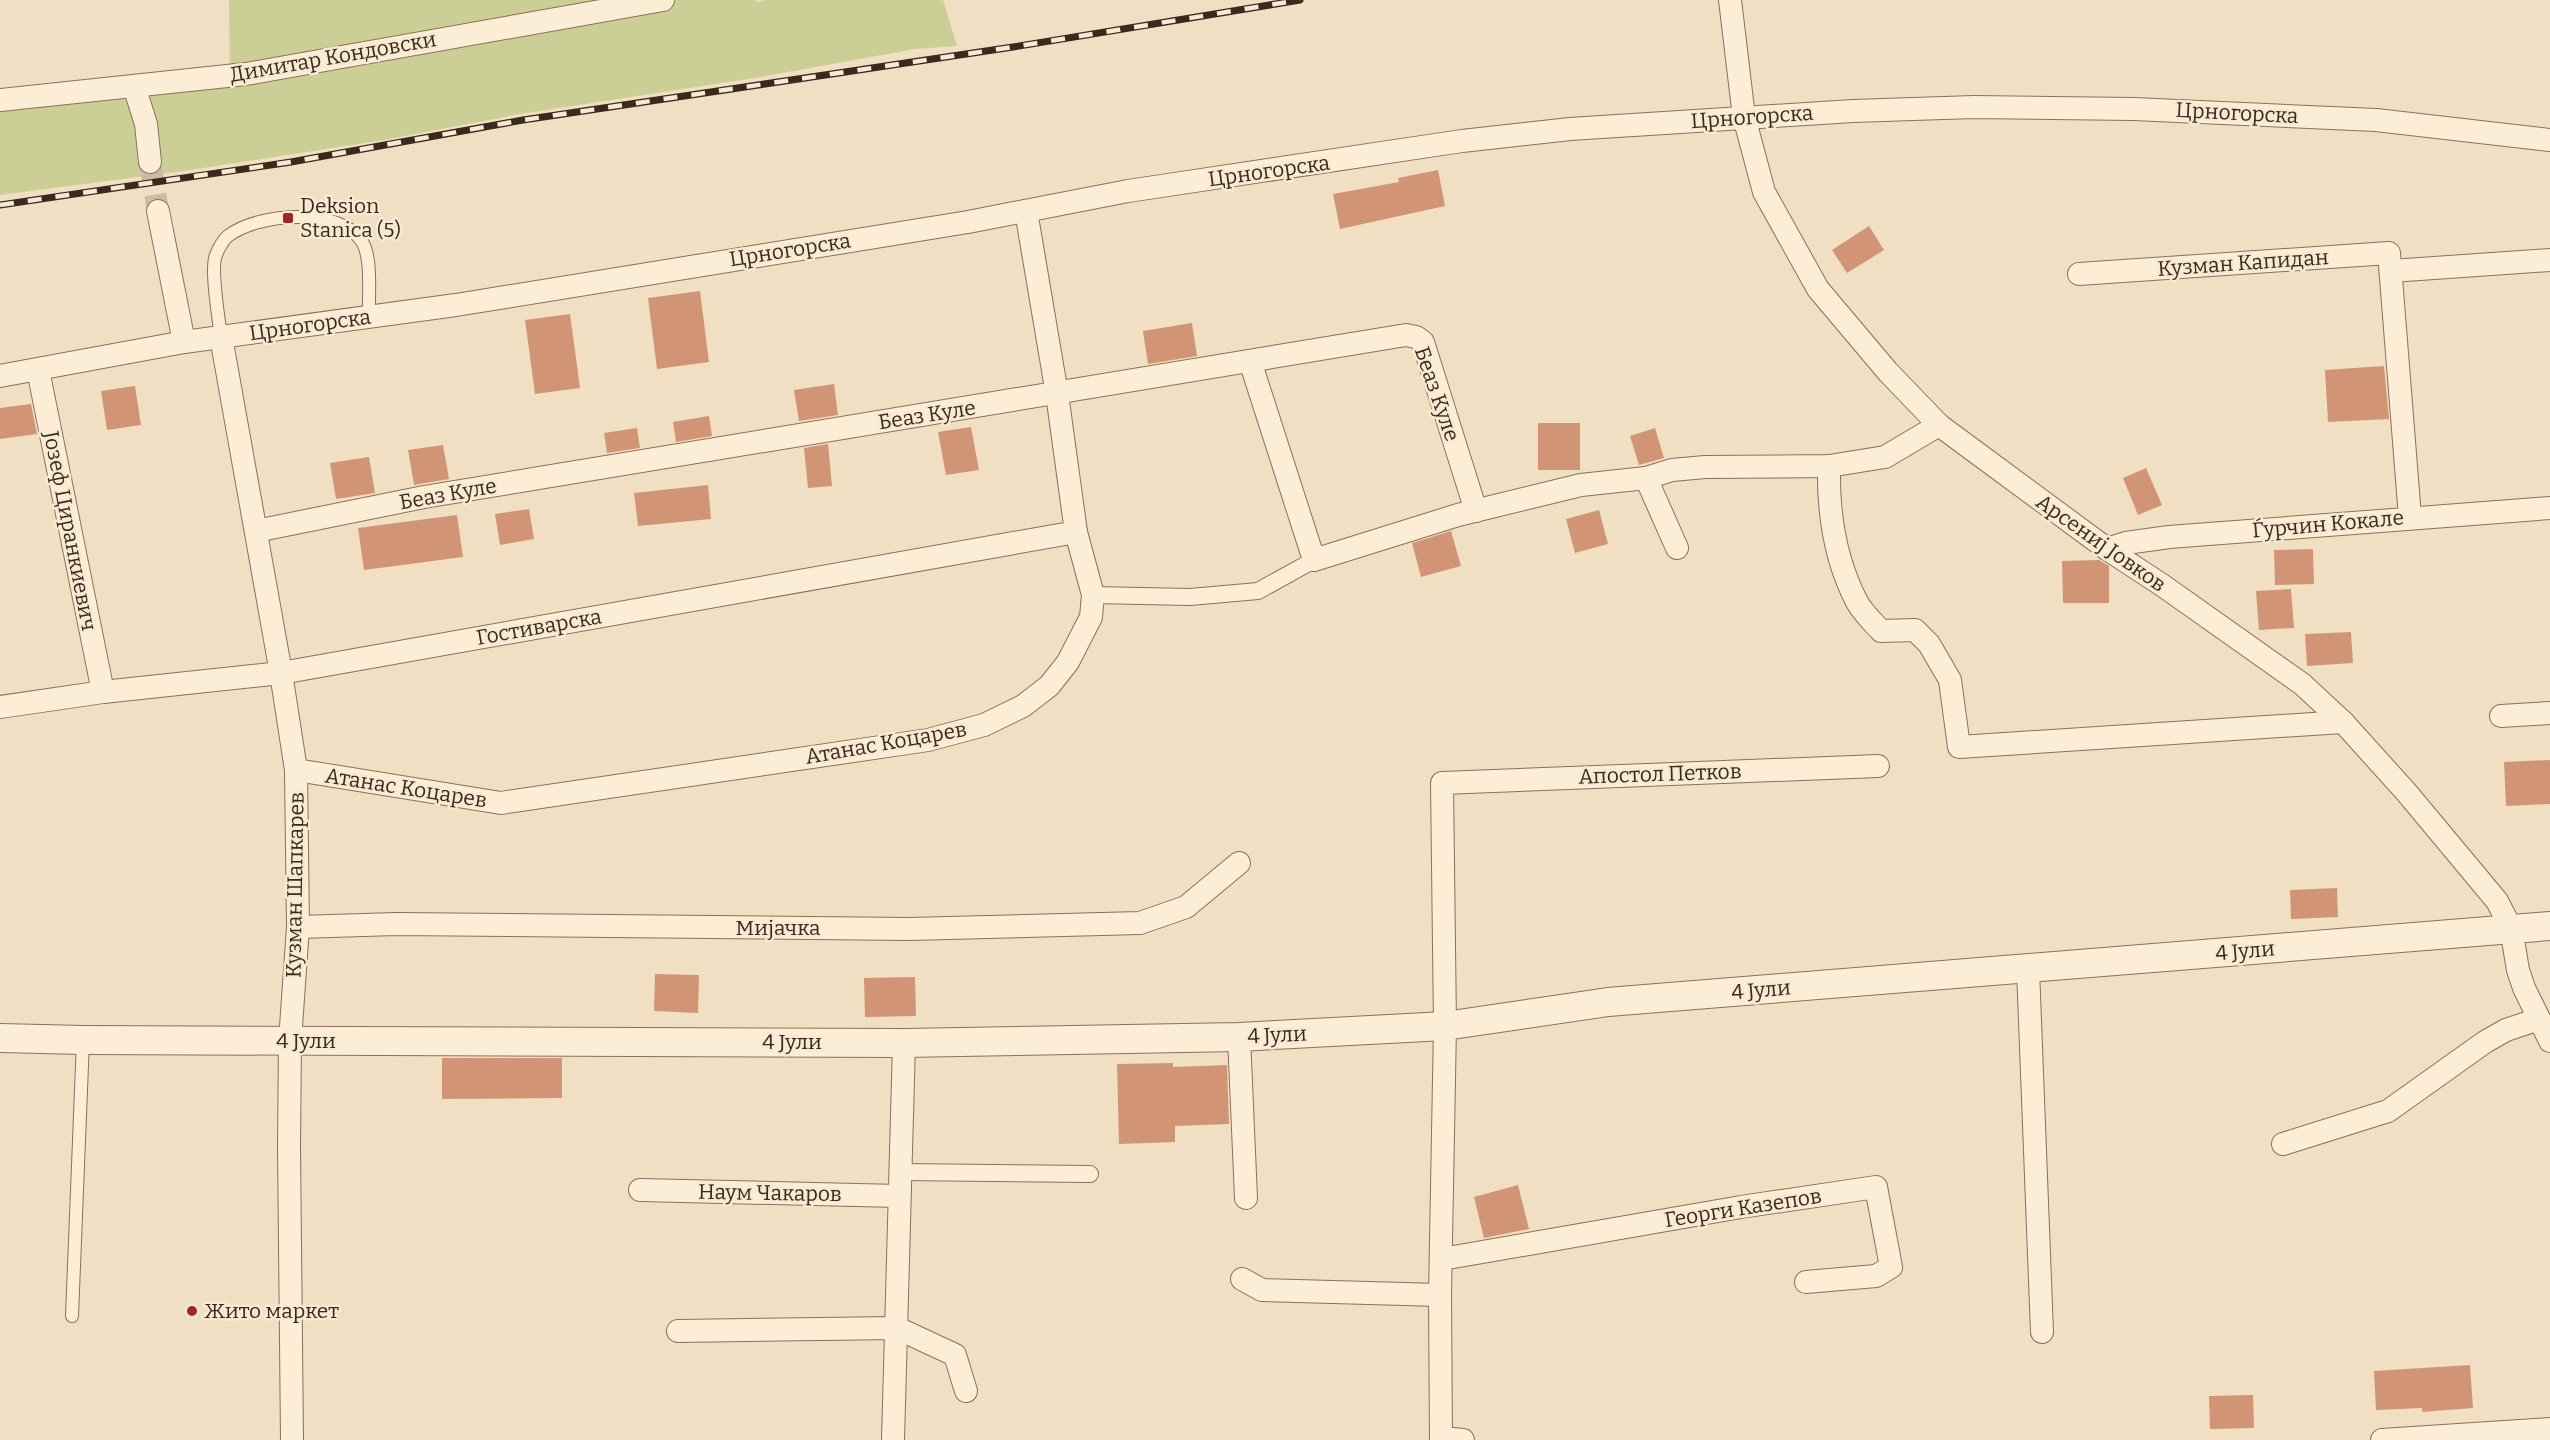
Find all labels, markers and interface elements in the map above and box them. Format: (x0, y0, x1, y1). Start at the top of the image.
street label: Димитар Кондовски (228, 26, 438, 88)
street label: Црногорска (2175, 97, 2299, 129)
street label: Црногорска (1690, 100, 1815, 134)
street label: Црногорска (1206, 150, 1332, 192)
place label: Deksion Stanica (5) (300, 193, 401, 243)
marker: Deksion Stanica (5) (281, 211, 295, 225)
street label: Црногорска (727, 227, 853, 272)
street label: Кузман Капидан (2157, 244, 2330, 282)
street label: Црногорска (247, 304, 373, 346)
street label: Беаз Куле (1409, 343, 1465, 445)
street label: Беаз Куле (876, 394, 978, 436)
street label: Јозеф Циранкиевич (38, 428, 102, 633)
street label: Беаз Куле (397, 473, 499, 515)
street label: Арсениј Јовков (2031, 489, 2171, 597)
street label: Ѓурчин Кокале (2251, 504, 2405, 544)
street label: Гостиварска (474, 603, 604, 651)
street label: Атанас Коцарев (803, 716, 969, 770)
street label: Апостол Петков (1578, 758, 1742, 790)
street label: Атанас Коцарев (323, 762, 489, 814)
street label: Кузман Шапкарев (280, 792, 310, 978)
street label: Мијачка (736, 915, 821, 941)
street label: 4 Јули (2214, 935, 2276, 967)
street label: 4 Јули (1730, 974, 1792, 1006)
street label: 4 Јули (1247, 1020, 1308, 1050)
street label: 4 Јули (276, 1028, 336, 1054)
street label: 4 Јули (762, 1029, 822, 1055)
street label: Наум Чакаров (698, 1179, 842, 1207)
street label: Георги Казепов (1663, 1183, 1823, 1233)
place label: Жито маркет (204, 1298, 339, 1324)
marker: Жито маркет (185, 1304, 199, 1318)

